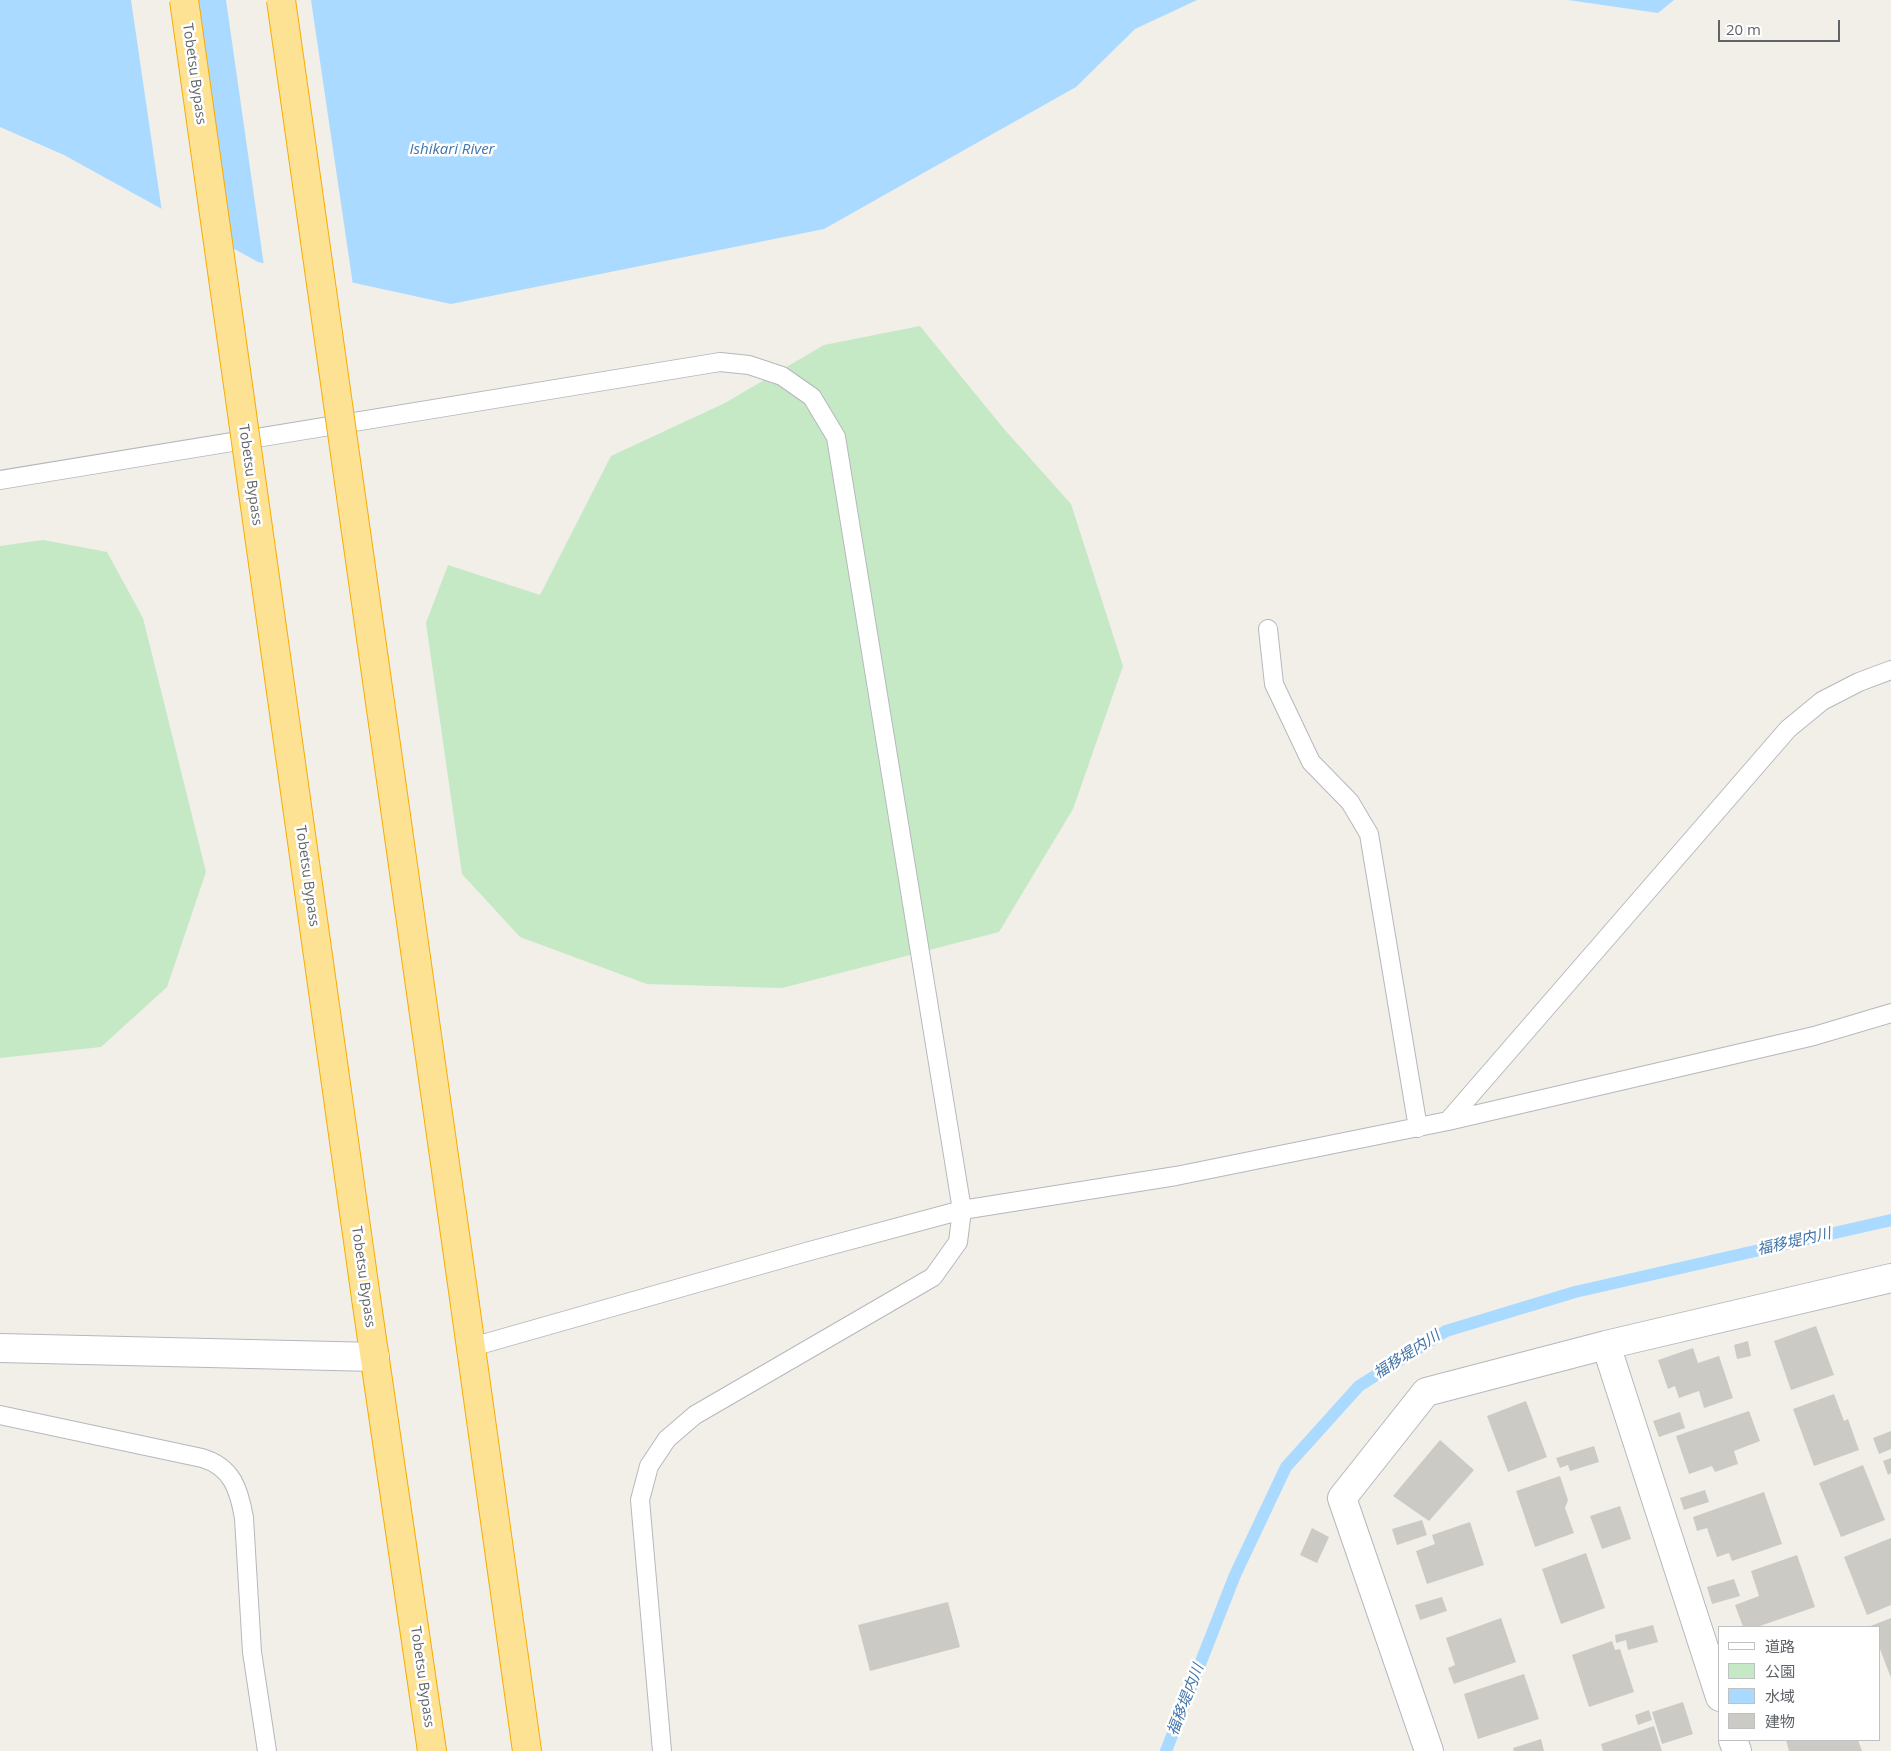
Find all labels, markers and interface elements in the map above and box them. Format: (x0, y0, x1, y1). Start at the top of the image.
scale bar (1721, 10, 1844, 42)
text: 20 m (1726, 19, 1761, 39)
street label: Tobetsu Bypass (179, 22, 209, 126)
water label: Ishikari River (409, 141, 495, 159)
street label: Tobetsu Bypass (235, 423, 265, 527)
street label: Tobetsu Bypass (292, 824, 322, 928)
street label: Tobetsu Bypass (348, 1225, 378, 1329)
water label: 福移堤内川 (1755, 1225, 1833, 1259)
water label: 福移堤内川 (1371, 1327, 1443, 1383)
street label: Tobetsu Bypass (407, 1625, 437, 1729)
legend (1718, 1626, 1881, 1741)
text: 道路 (1765, 1636, 1795, 1656)
text: 公園 (1765, 1661, 1795, 1681)
water label: 福移堤内川 (1164, 1662, 1208, 1738)
text: 水域 (1765, 1686, 1795, 1706)
text: 建物 (1765, 1711, 1795, 1731)

